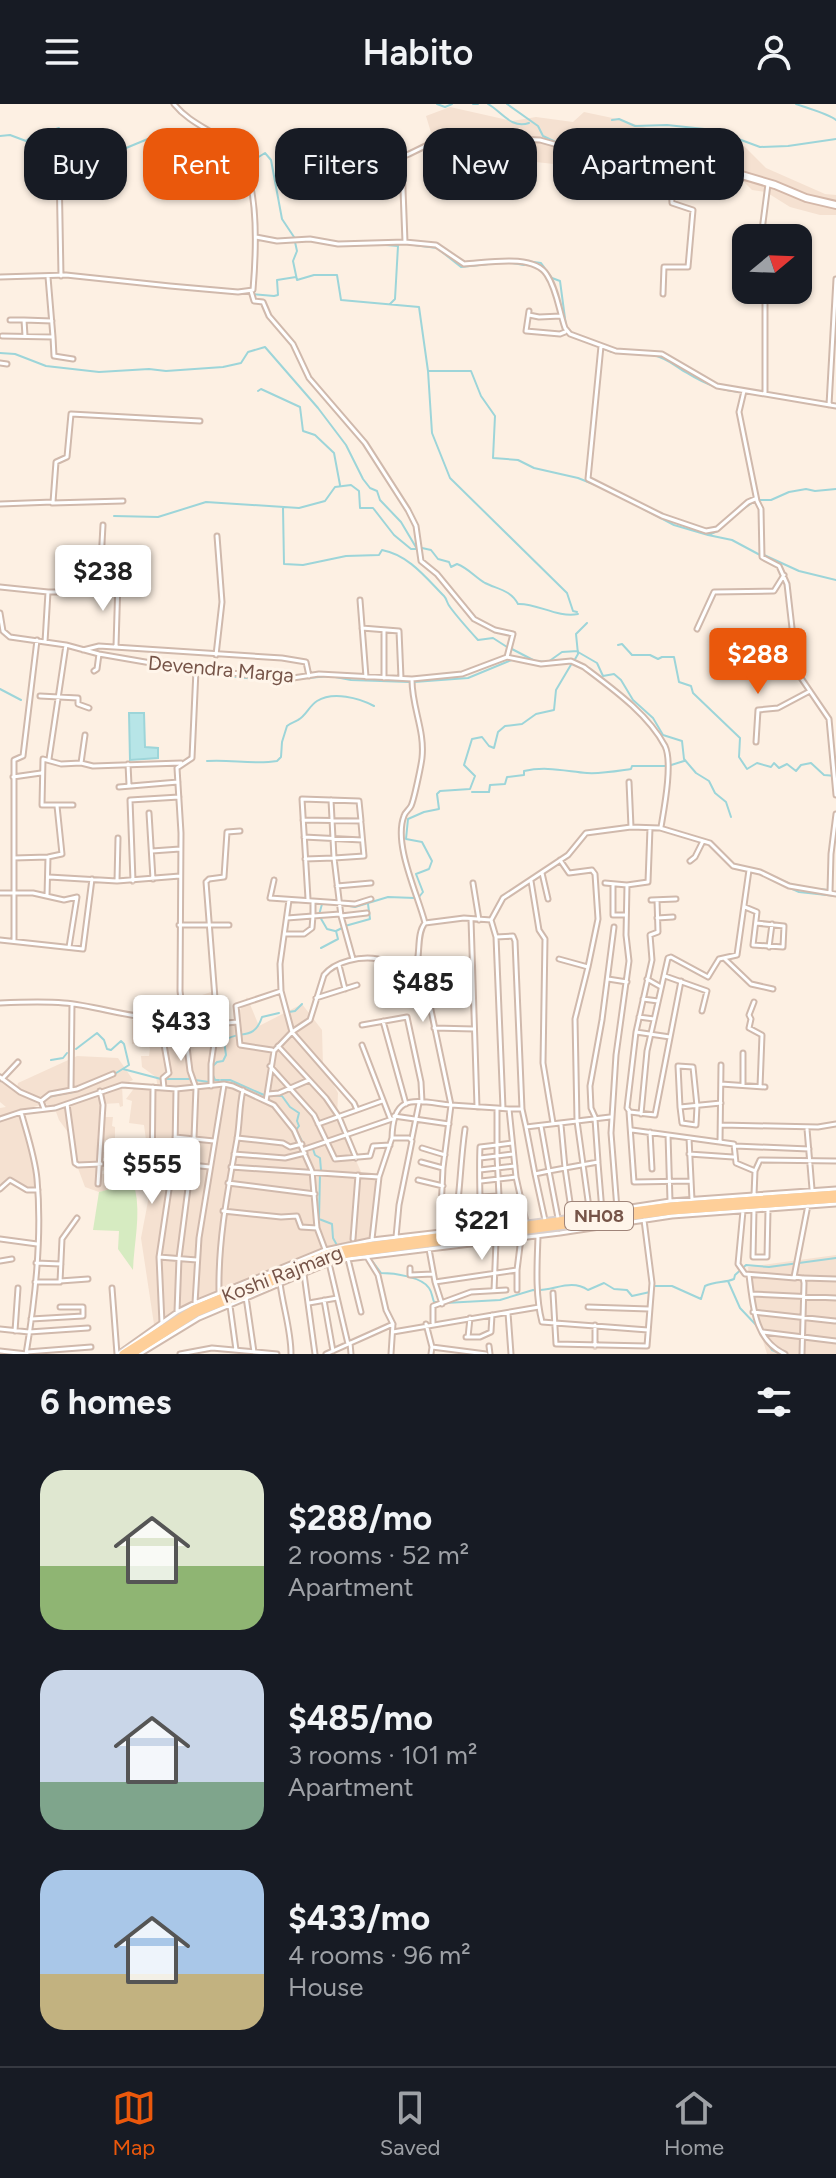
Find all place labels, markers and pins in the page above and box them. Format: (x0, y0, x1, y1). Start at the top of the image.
pin: $238 (56, 545, 150, 613)
pin: $288 (711, 628, 805, 696)
pin: $485 (376, 956, 470, 1024)
pin: $433 (134, 995, 228, 1063)
pin: $555 (105, 1138, 199, 1206)
pin: $221 (435, 1194, 529, 1262)

